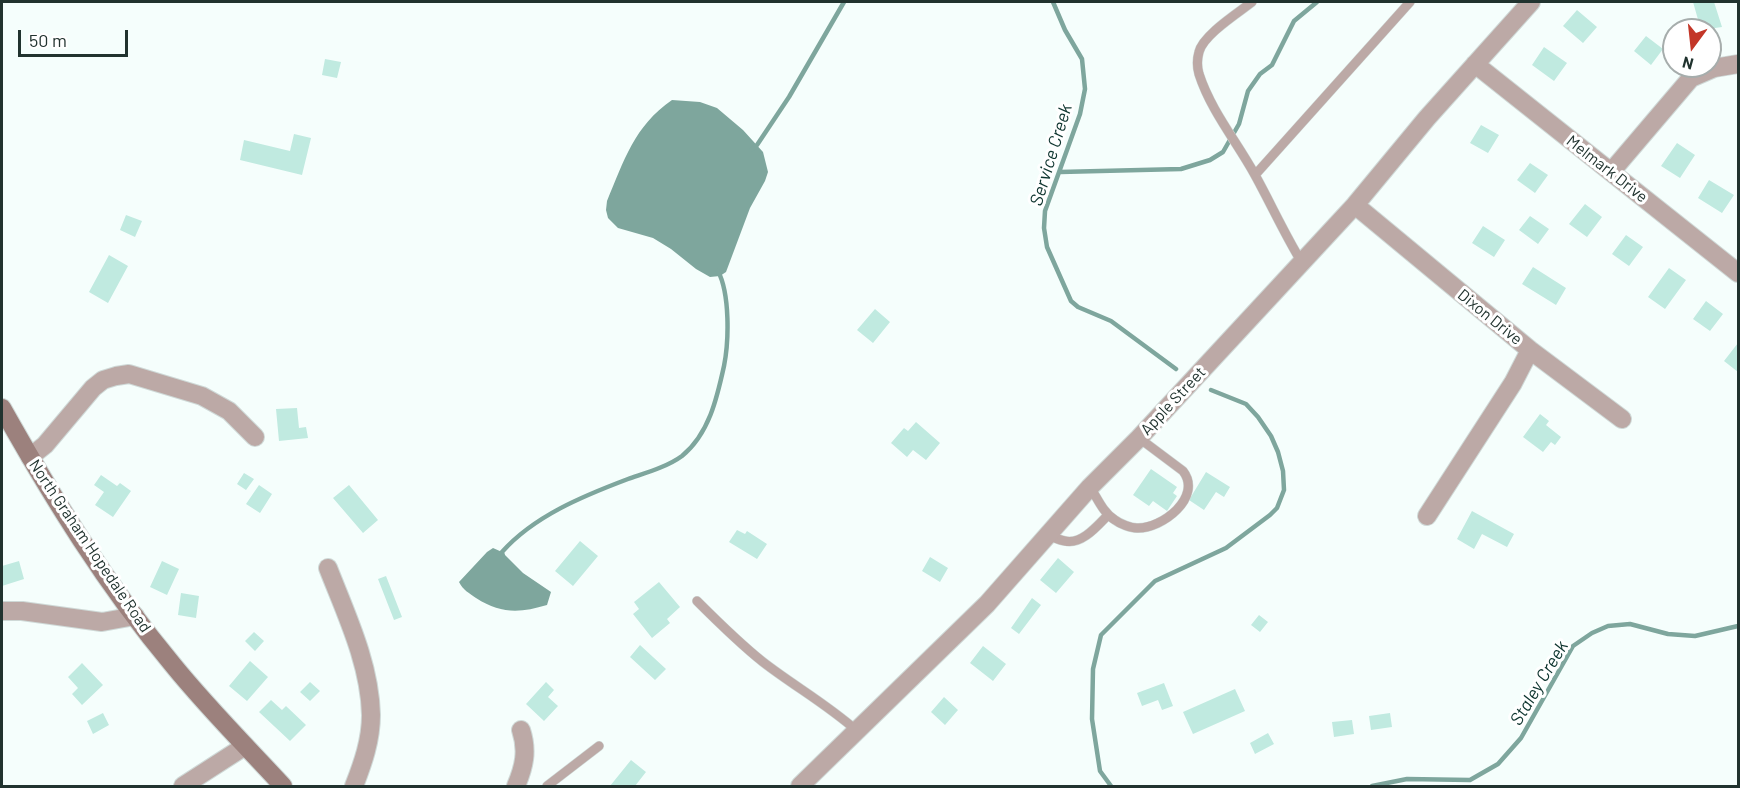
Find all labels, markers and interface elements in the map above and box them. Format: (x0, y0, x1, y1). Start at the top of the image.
scale bar (21, 18, 130, 56)
north arrow (1662, 18, 1722, 78)
text: 50 m (29, 29, 67, 51)
text: N (1680, 53, 1695, 74)
water label: Service Creek (1025, 102, 1077, 208)
street label: Melmark Drive (1563, 131, 1651, 207)
street label: Dixon Drive (1454, 285, 1526, 349)
street label: Apple Street (1136, 363, 1210, 439)
street label: North Graham Hopedale Road (25, 456, 155, 636)
water label: Staley Creek (1505, 637, 1573, 729)

